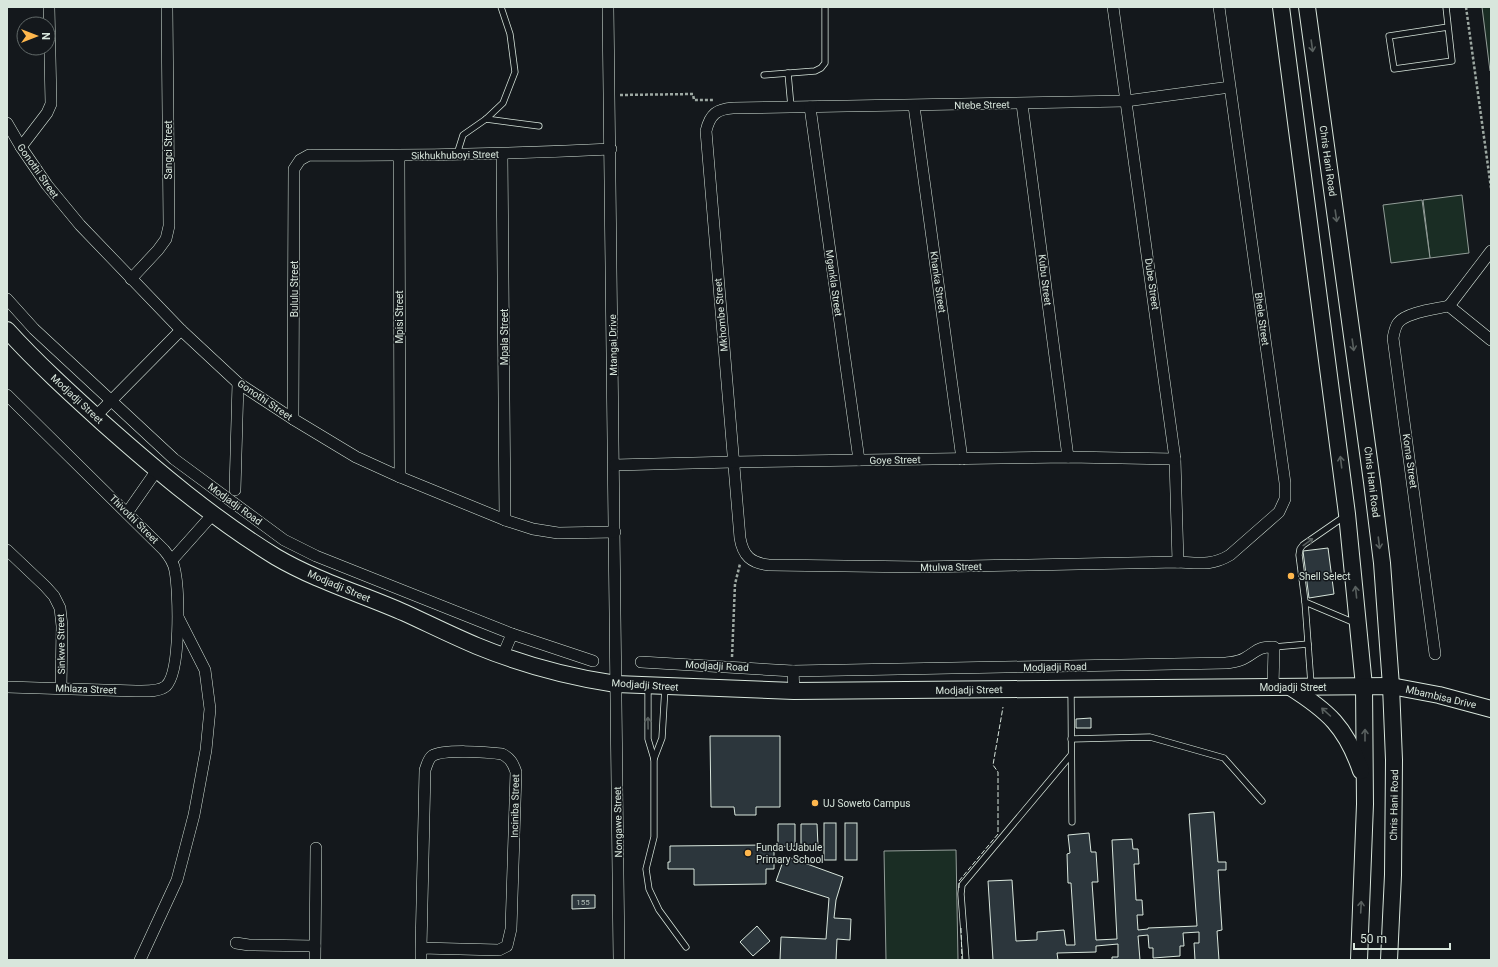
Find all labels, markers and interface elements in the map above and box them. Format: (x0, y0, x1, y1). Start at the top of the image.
north arrow (16, 16, 56, 56)
text: N (39, 32, 52, 40)
one-way arrow (1308, 39, 1316, 52)
street label: Ntebe Street (954, 99, 1010, 111)
street label: Sangci Street (163, 120, 174, 180)
street label: Chris Hani Road (1318, 125, 1338, 197)
street label: Gonothi Street (15, 142, 61, 200)
street label: Sikhukhuboyi Street (411, 149, 499, 161)
one-way arrow (1332, 209, 1340, 222)
street label: Mgankla Street (824, 249, 844, 317)
street label: Khanka Street (928, 250, 948, 314)
street label: Kubu Street (1036, 254, 1054, 306)
street label: Dube Street (1143, 258, 1161, 310)
street label: Bululu Street (289, 261, 300, 317)
street label: Mkhombe Street (712, 278, 730, 352)
street label: Mpisi Street (394, 290, 405, 344)
street label: Bhele Street (1253, 292, 1271, 346)
street label: Mpala Street (499, 309, 510, 365)
street label: Mtangai Drive (607, 314, 619, 376)
one-way arrow (1349, 338, 1357, 351)
street label: Modjadji Street (49, 372, 105, 426)
street label: Gonothi Street (235, 378, 295, 422)
street label: Koma Street (1401, 433, 1419, 489)
street label: Chris Hani Road (1362, 446, 1382, 518)
street label: Goye Street (869, 454, 921, 466)
one-way arrow (1337, 456, 1345, 469)
street label: Modjadji Road (206, 481, 264, 527)
street label: Thivothi Street (107, 492, 161, 546)
one-way arrow (1376, 536, 1383, 549)
one-way arrow (1302, 538, 1313, 546)
street label: Mtulwa Street (920, 561, 982, 573)
street label: Modjadji Street (306, 568, 372, 604)
marker: Shell Select (1286, 571, 1296, 581)
place label: Shell Select (1299, 571, 1351, 582)
one-way arrow (1352, 585, 1360, 598)
street label: Sinkwe Street (55, 614, 67, 674)
street label: Modjadji Road (685, 659, 749, 673)
street label: Modjadji Road (1023, 661, 1087, 673)
street label: Modjadji Street (611, 677, 679, 693)
street label: Mhlaza Street (55, 682, 117, 696)
street label: Modjadji Street (1259, 682, 1327, 693)
street label: Modjadji Street (935, 684, 1003, 696)
street label: Mbambisa Drive (1405, 684, 1477, 710)
one-way arrow (1321, 707, 1331, 717)
one-way arrow (644, 717, 652, 730)
one-way arrow (1361, 729, 1369, 742)
street label: Chris Hani Road (1388, 769, 1400, 841)
street label: Inciniba Street (509, 774, 521, 838)
street label: Nongawe Street (612, 786, 624, 858)
marker: UJ Soweto Campus (810, 798, 820, 808)
place label: UJ Soweto Campus (823, 798, 910, 809)
place label: Funda UJabule Primary School (756, 842, 824, 865)
marker: Funda UJabule Primary School (743, 848, 753, 858)
house number: 155 (576, 898, 590, 907)
one-way arrow (1357, 901, 1365, 914)
scale bar (1354, 925, 1450, 951)
text: 50 m (1360, 932, 1387, 946)

